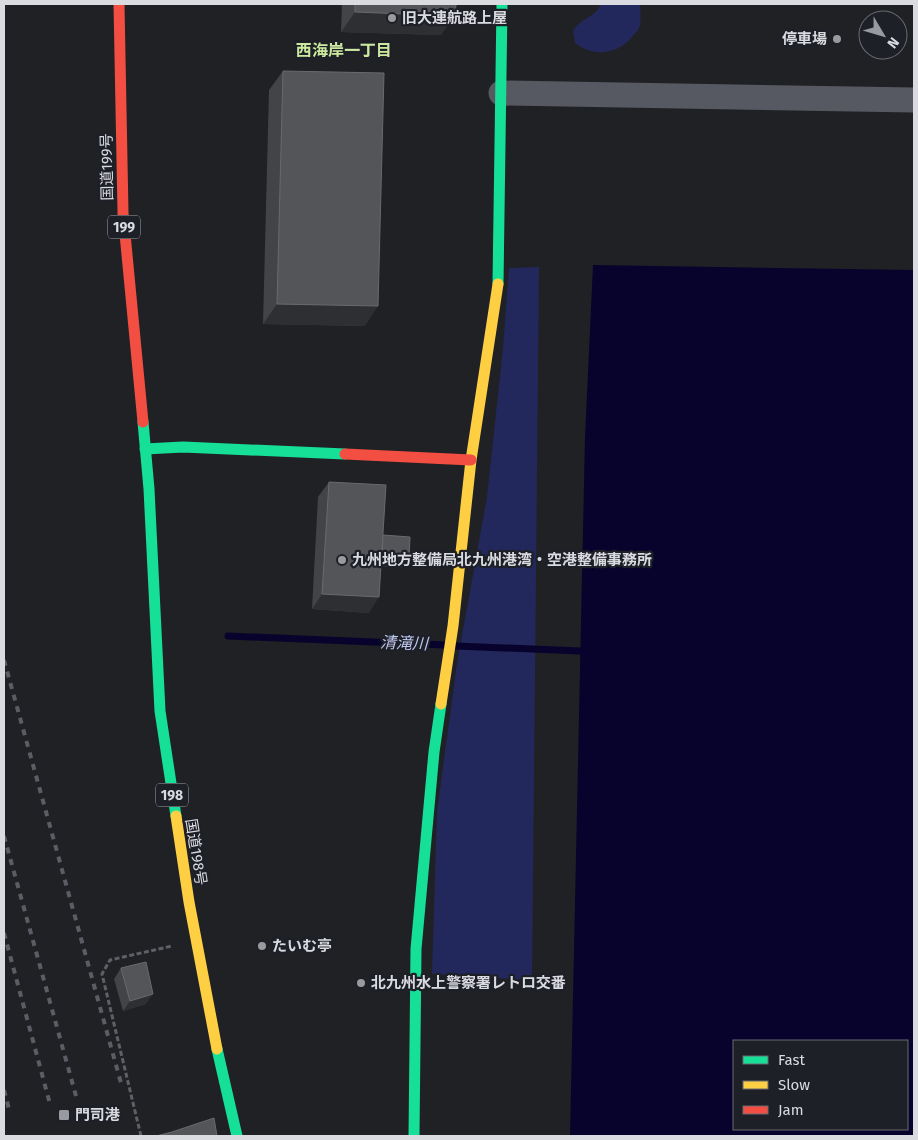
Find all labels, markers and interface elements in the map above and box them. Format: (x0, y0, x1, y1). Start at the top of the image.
place label: 旧大連航路上屋 (402, 9, 507, 27)
north arrow (858, 10, 908, 60)
marker: 旧大連航路上屋 (386, 12, 398, 24)
place label: 停車場 (782, 30, 827, 48)
marker: 停車場 (831, 33, 843, 45)
text: N (883, 34, 902, 52)
district label: 西海岸一丁目 (296, 41, 392, 60)
street label: 国道199号 (97, 133, 117, 201)
road number: 199 (108, 216, 140, 238)
place label: 九州地方整備局北九州港湾・空港整備事務所 (352, 551, 652, 569)
marker: 九州地方整備局北九州港湾・空港整備事務所 (336, 554, 348, 566)
water label: 清滝川 (380, 633, 430, 653)
road number: 198 (156, 784, 188, 806)
street label: 国道198号 (182, 817, 210, 887)
place label: たいむ亭 (272, 937, 332, 955)
marker: たいむ亭 (256, 940, 268, 952)
place label: 北九州水上警察署レトロ交番 (371, 974, 566, 992)
marker: 北九州水上警察署レトロ交番 (355, 977, 367, 989)
legend (733, 1040, 908, 1130)
text: Fast (778, 1051, 805, 1069)
text: Slow (778, 1076, 810, 1094)
text: Jam (778, 1101, 804, 1119)
place label: 門司港 (75, 1106, 120, 1124)
marker: 門司港 (57, 1108, 71, 1122)

